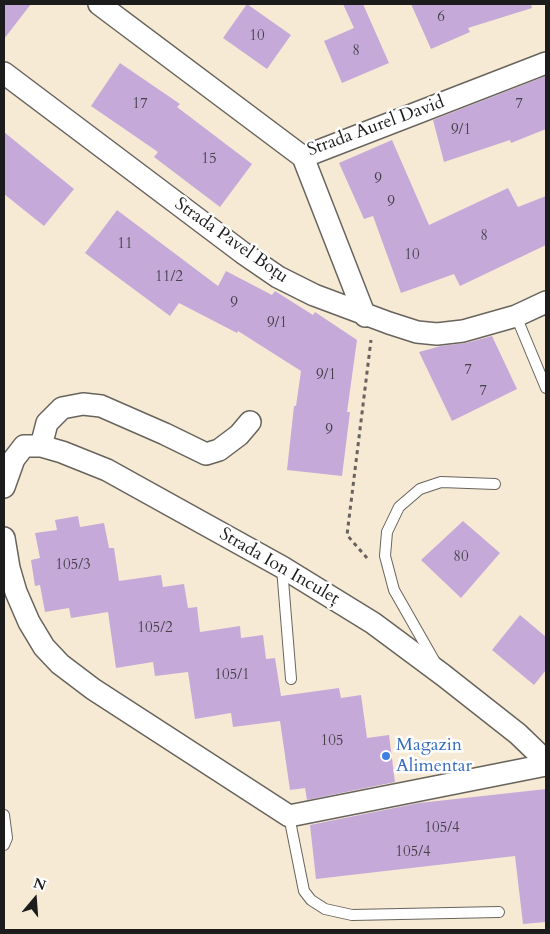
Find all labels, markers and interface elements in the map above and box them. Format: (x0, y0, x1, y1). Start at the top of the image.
house number: 6 (437, 9, 445, 27)
house number: 10 (249, 28, 265, 46)
house number: 8 (352, 43, 360, 61)
street label: Strada Aurel David (305, 92, 447, 162)
house number: 17 (132, 96, 148, 114)
house number: 7 (515, 96, 523, 114)
house number: 9/1 (451, 122, 471, 140)
house number: 15 (201, 151, 217, 169)
house number: 9 (374, 171, 382, 189)
street label: Strada Pavel Boțu (170, 194, 292, 288)
house number: 9 (387, 194, 395, 212)
house number: 8 (480, 228, 488, 246)
house number: 11 (117, 236, 133, 254)
house number: 10 (404, 247, 420, 265)
house number: 11/2 (155, 269, 183, 287)
house number: 9 (230, 295, 238, 313)
house number: 9/1 (267, 315, 287, 333)
house number: 7 (464, 362, 472, 380)
house number: 9/1 (316, 367, 336, 385)
house number: 7 (479, 383, 487, 401)
house number: 9 (325, 422, 333, 440)
street label: Strada Ion Inculeț (215, 524, 343, 610)
house number: 80 (453, 549, 469, 567)
house number: 105/3 (55, 557, 91, 575)
house number: 105/2 (137, 620, 173, 638)
house number: 105/1 (214, 667, 250, 685)
house number: 105 (320, 733, 344, 751)
place label: Magazin Alimentar (396, 735, 472, 778)
marker: Magazin Alimentar (380, 750, 392, 762)
house number: 105/4 (424, 820, 460, 838)
house number: 105/4 (395, 844, 431, 862)
text: N (31, 873, 49, 895)
north arrow (10, 874, 60, 924)

